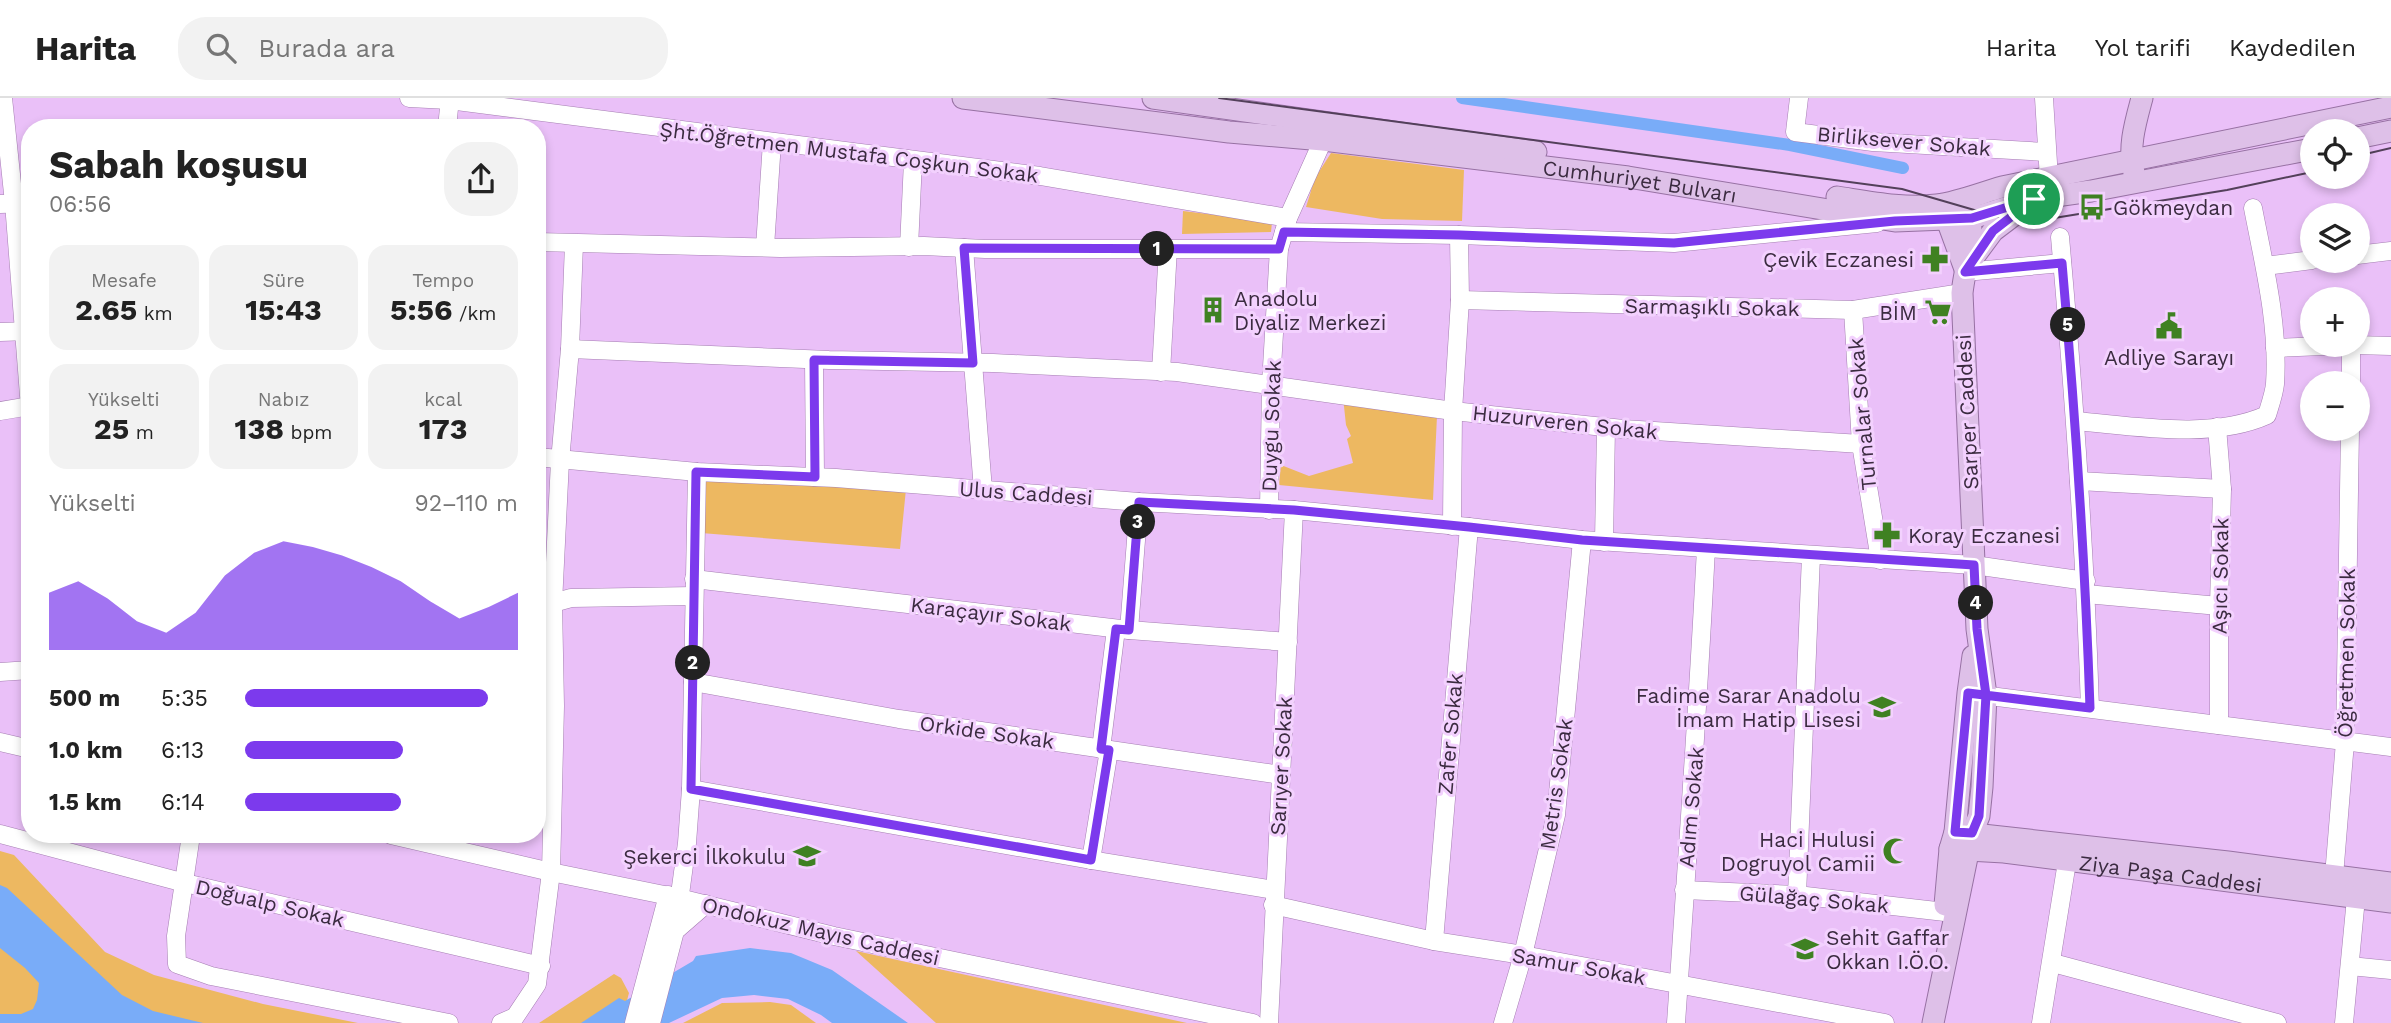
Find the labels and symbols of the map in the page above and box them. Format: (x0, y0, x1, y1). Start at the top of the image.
street label: Şht.Öğretmen Mustafa Coşkun Sokak (658, 116, 1040, 188)
street label: Birliksever Sokak (1816, 121, 1992, 161)
street label: Cumhuriyet Bulvarı (1542, 154, 1739, 207)
pin (2004, 169, 2064, 229)
bus stop icon: Gökmeydan (2077, 192, 2107, 222)
place label: Gökmeydan (2113, 195, 2233, 220)
pin: 1 (1140, 232, 1174, 266)
pharmacy icon: Çevik Eczanesi (1920, 244, 1950, 274)
place label: Çevik Eczanesi (1763, 247, 1914, 272)
place label: Anadolu Diyaliz Merkezi (1234, 286, 1386, 335)
street label: Sarmaşıklı Sokak (1624, 293, 1800, 321)
building icon: Anadolu Diyaliz Merkezi (1198, 295, 1228, 325)
supermarket icon: BİM (1923, 297, 1953, 327)
place label: BİM (1879, 300, 1917, 325)
pin: 5 (2050, 308, 2086, 342)
public building icon: Adliye Sarayı (2154, 311, 2184, 341)
street label: Sarper Caddesi (1950, 334, 1984, 490)
street label: Turnalar Sokak (1843, 337, 1881, 491)
place label: Adliye Sarayı (2104, 345, 2234, 370)
street label: Duygu Sokak (1256, 360, 1286, 492)
street label: Huzurveren Sokak (1471, 400, 1659, 444)
street label: Ulus Caddesi (958, 476, 1094, 510)
pin: 3 (1120, 504, 1156, 540)
street label: Aşıcı Sokak (2206, 517, 2234, 634)
pharmacy icon: Koray Eczanesi (1872, 520, 1902, 550)
place label: Koray Eczanesi (1908, 523, 2060, 548)
street label: Öğretmen Sokak (2332, 568, 2360, 738)
pin: 4 (1958, 586, 1994, 620)
street label: Karaçayır Sokak (909, 592, 1073, 636)
pin: 2 (676, 646, 710, 680)
street label: Zafer Sokak (1432, 672, 1468, 796)
place label: Fadime Sarar Anadolu İmam Hatip Lisesi (1636, 683, 1861, 732)
school or university icon: Fadime Sarar Anadolu İmam Hatip Lisesi (1867, 692, 1897, 722)
street label: Sarıyer Sokak (1265, 696, 1297, 836)
street label: Orkide Sokak (918, 710, 1056, 754)
street label: Metris Sokak (1534, 717, 1578, 851)
street label: Adım Sokak (1673, 745, 1709, 868)
place label: Haci Hulusi Dogruyol Camii (1721, 827, 1875, 876)
mosque icon: Haci Hulusi Dogruyol Camii (1881, 836, 1911, 866)
school or university icon: Şekerci İlkokulu (792, 841, 822, 871)
place label: Şekerci İlkokulu (623, 844, 786, 869)
street label: Ziya Paşa Caddesi (2078, 849, 2263, 898)
street label: Doğualp Sokak (193, 874, 347, 932)
street label: Gülağaç Sokak (1738, 880, 1890, 918)
street label: Ondokuz Mayıs Caddesi (700, 892, 942, 970)
place label: Sehit Gaffar Okkan I.Ö.O. (1826, 925, 1950, 974)
school or university icon: Sehit Gaffar Okkan I.Ö.O. (1790, 934, 1820, 964)
street label: Samur Sokak (1510, 942, 1648, 990)

